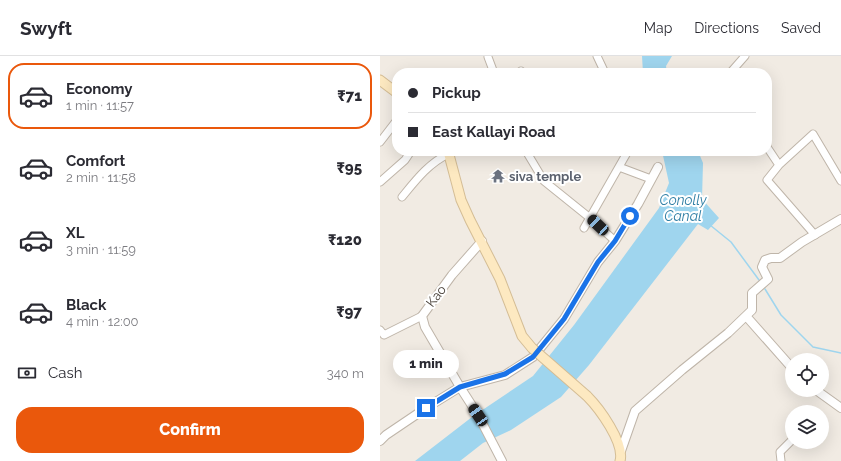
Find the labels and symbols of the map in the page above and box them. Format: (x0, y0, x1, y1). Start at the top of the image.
temple icon: siva temple (490, 168, 506, 184)
place label: siva temple (509, 169, 581, 184)
water label: Conolly Canal (660, 192, 708, 224)
route start (621, 207, 639, 225)
car (585, 212, 611, 238)
street label: Kao (423, 282, 449, 310)
callout: 1 min (393, 350, 459, 378)
route end (417, 399, 435, 417)
car (466, 402, 490, 428)

